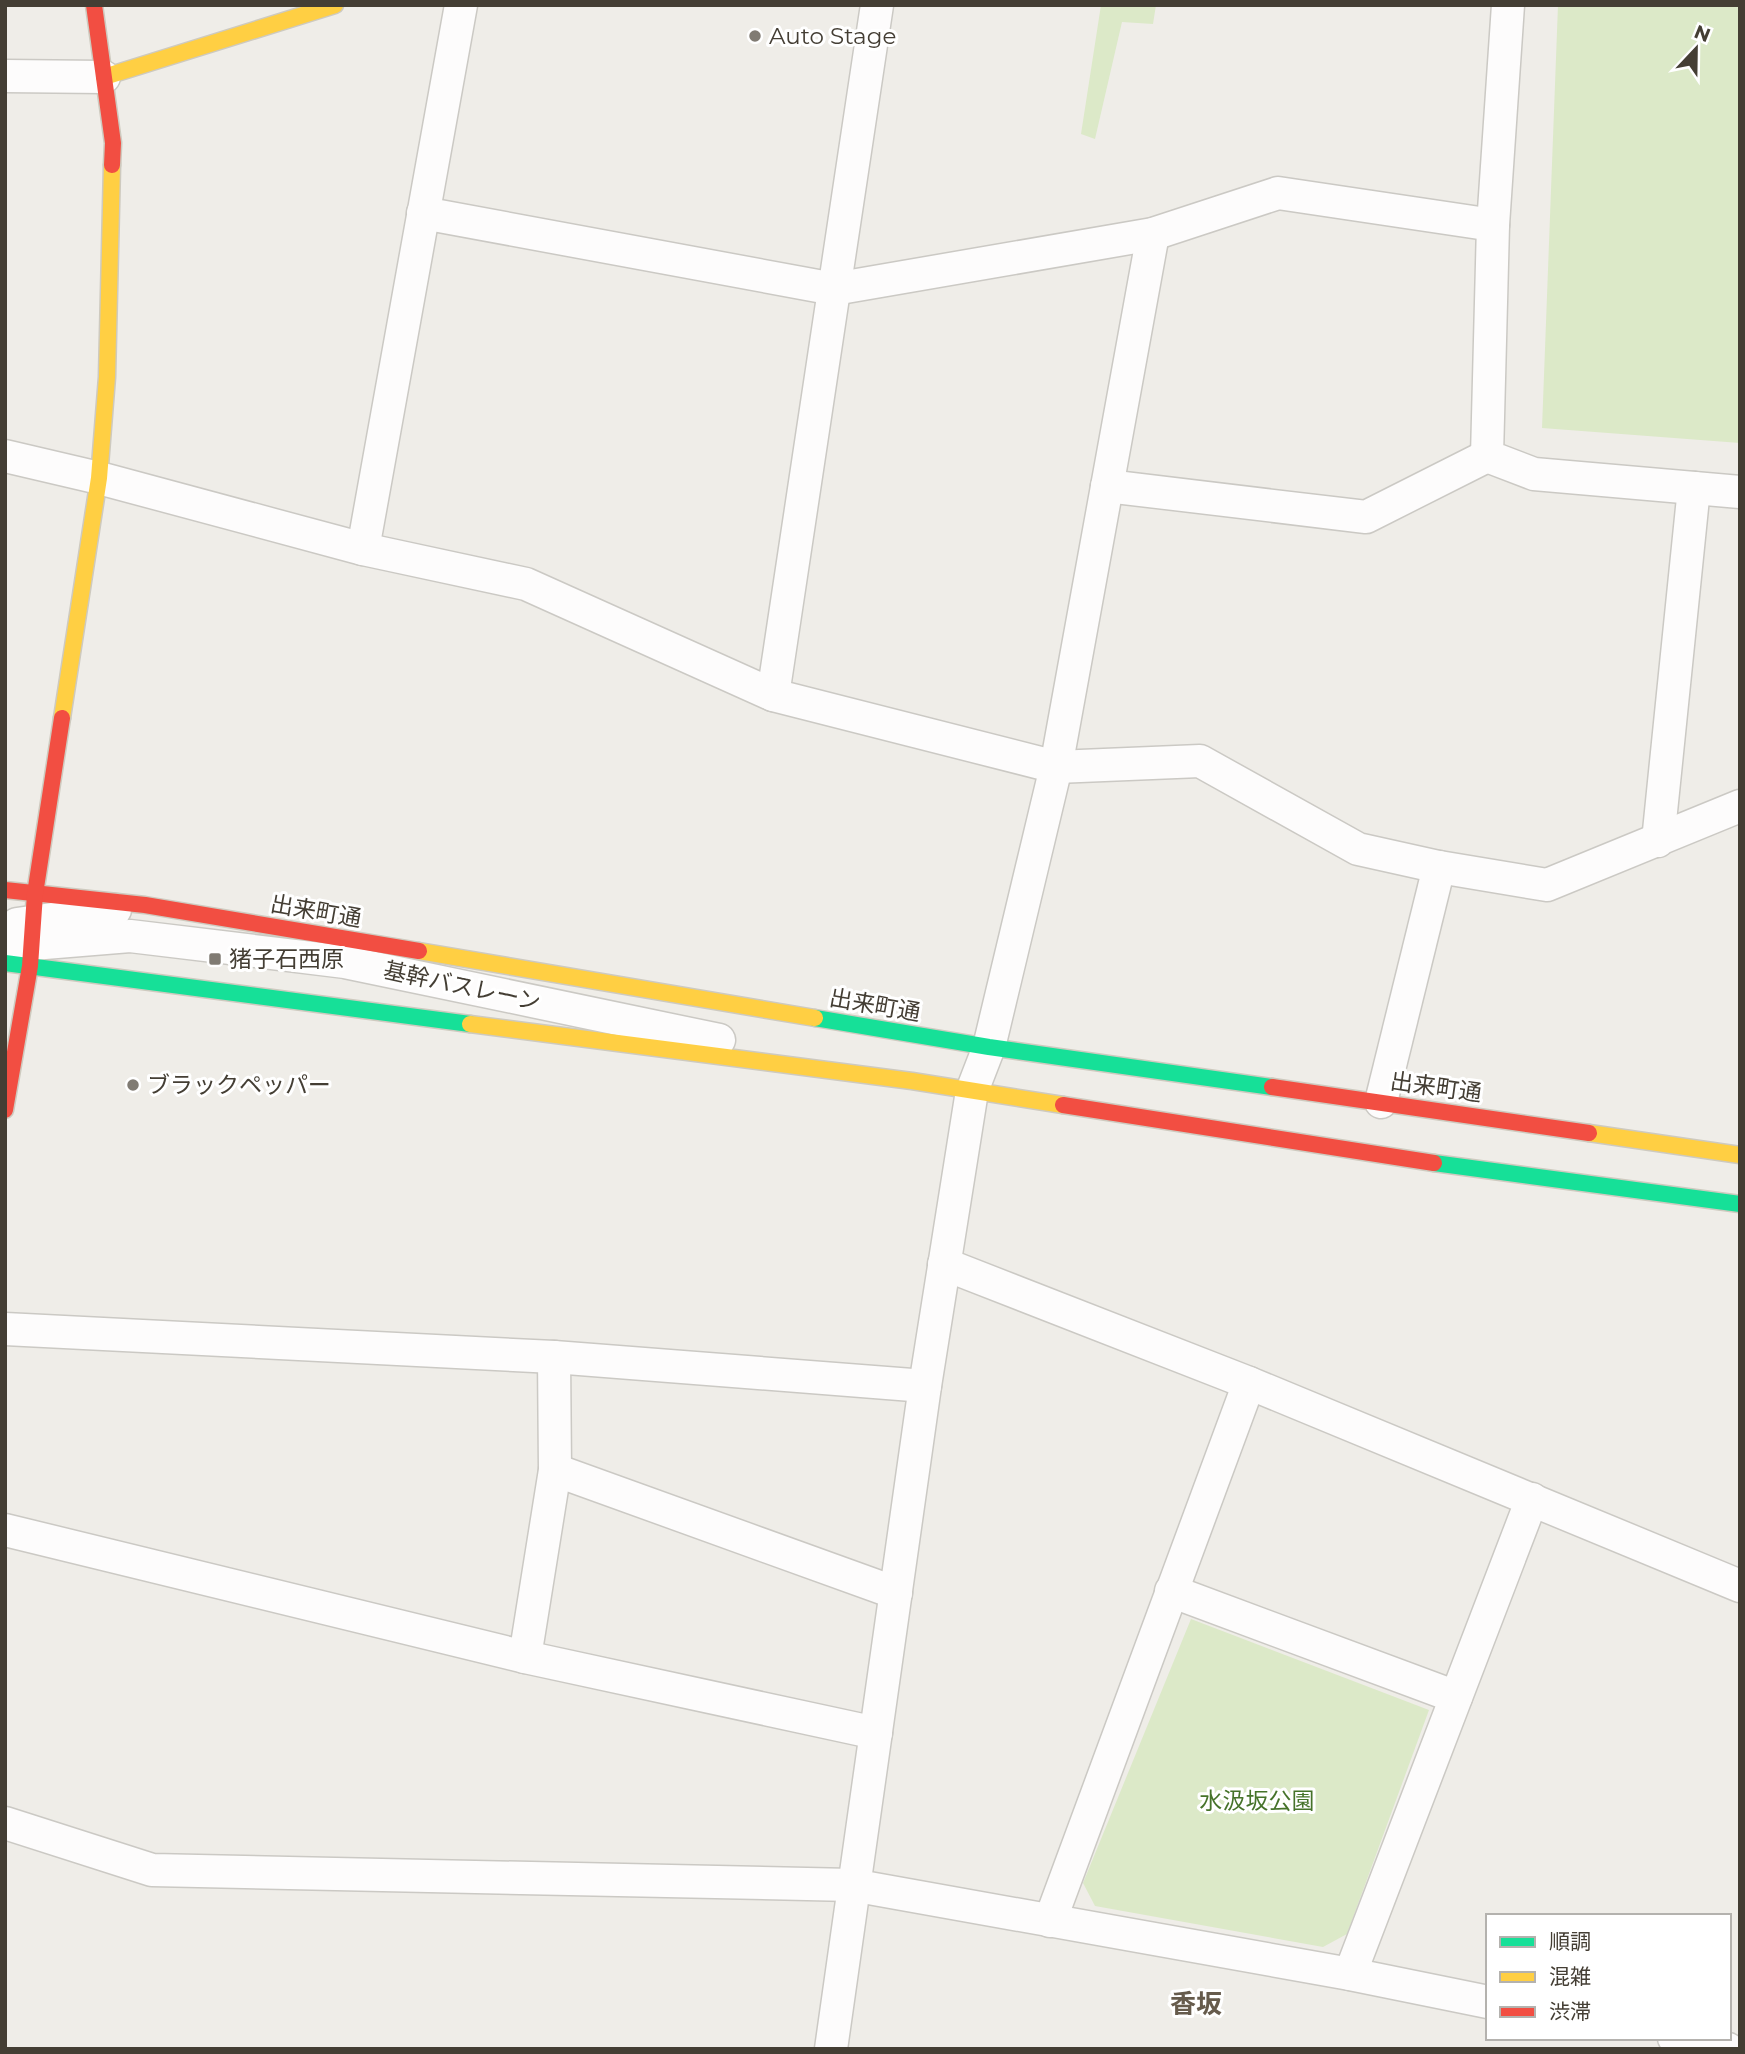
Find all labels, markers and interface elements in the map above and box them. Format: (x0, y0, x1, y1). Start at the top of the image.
north arrow (1661, 14, 1731, 84)
text: N (1691, 20, 1714, 47)
place label: Auto Stage (769, 22, 896, 50)
marker: Auto Stage (747, 28, 763, 44)
street label: 出来町通 (268, 889, 364, 933)
place label: 猪子石西原 (229, 945, 344, 973)
marker: 猪子石西原 (207, 951, 223, 967)
street label: 基幹バスレーン (381, 956, 543, 1016)
street label: 出来町通 (827, 983, 923, 1027)
street label: 出来町通 (1388, 1067, 1484, 1107)
place label: ブラックペッパー (147, 1071, 331, 1099)
marker: ブラックペッパー (125, 1077, 141, 1093)
park label: 水汲坂公園 (1200, 1787, 1315, 1815)
legend (1486, 1914, 1731, 2040)
text: 順調 (1549, 1929, 1591, 1954)
text: 混雑 (1549, 1964, 1591, 1989)
district label: 香坂 (1170, 1988, 1222, 2020)
text: 渋滞 (1549, 1999, 1591, 2024)

